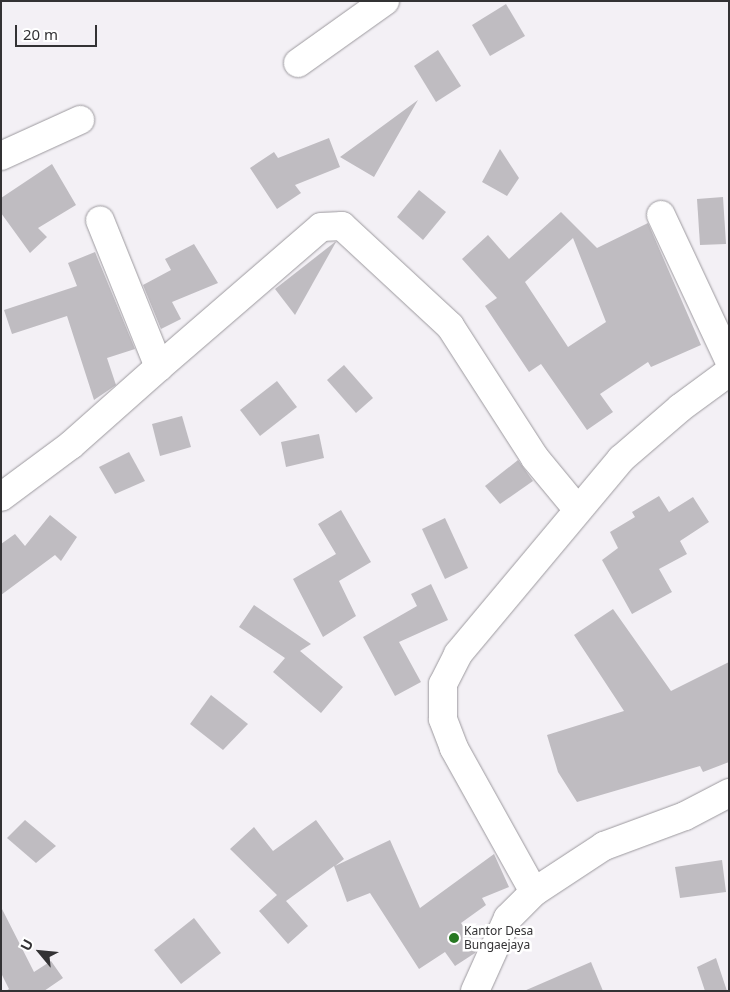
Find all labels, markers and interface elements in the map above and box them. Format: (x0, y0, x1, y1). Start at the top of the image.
scale bar (18, 15, 100, 47)
text: 20 m (23, 24, 58, 44)
place label: Kantor Desa Bungaejaya (464, 924, 533, 952)
north arrow (15, 927, 65, 977)
marker: Kantor Desa Bungaejaya (448, 932, 460, 944)
text: U (15, 936, 37, 954)

